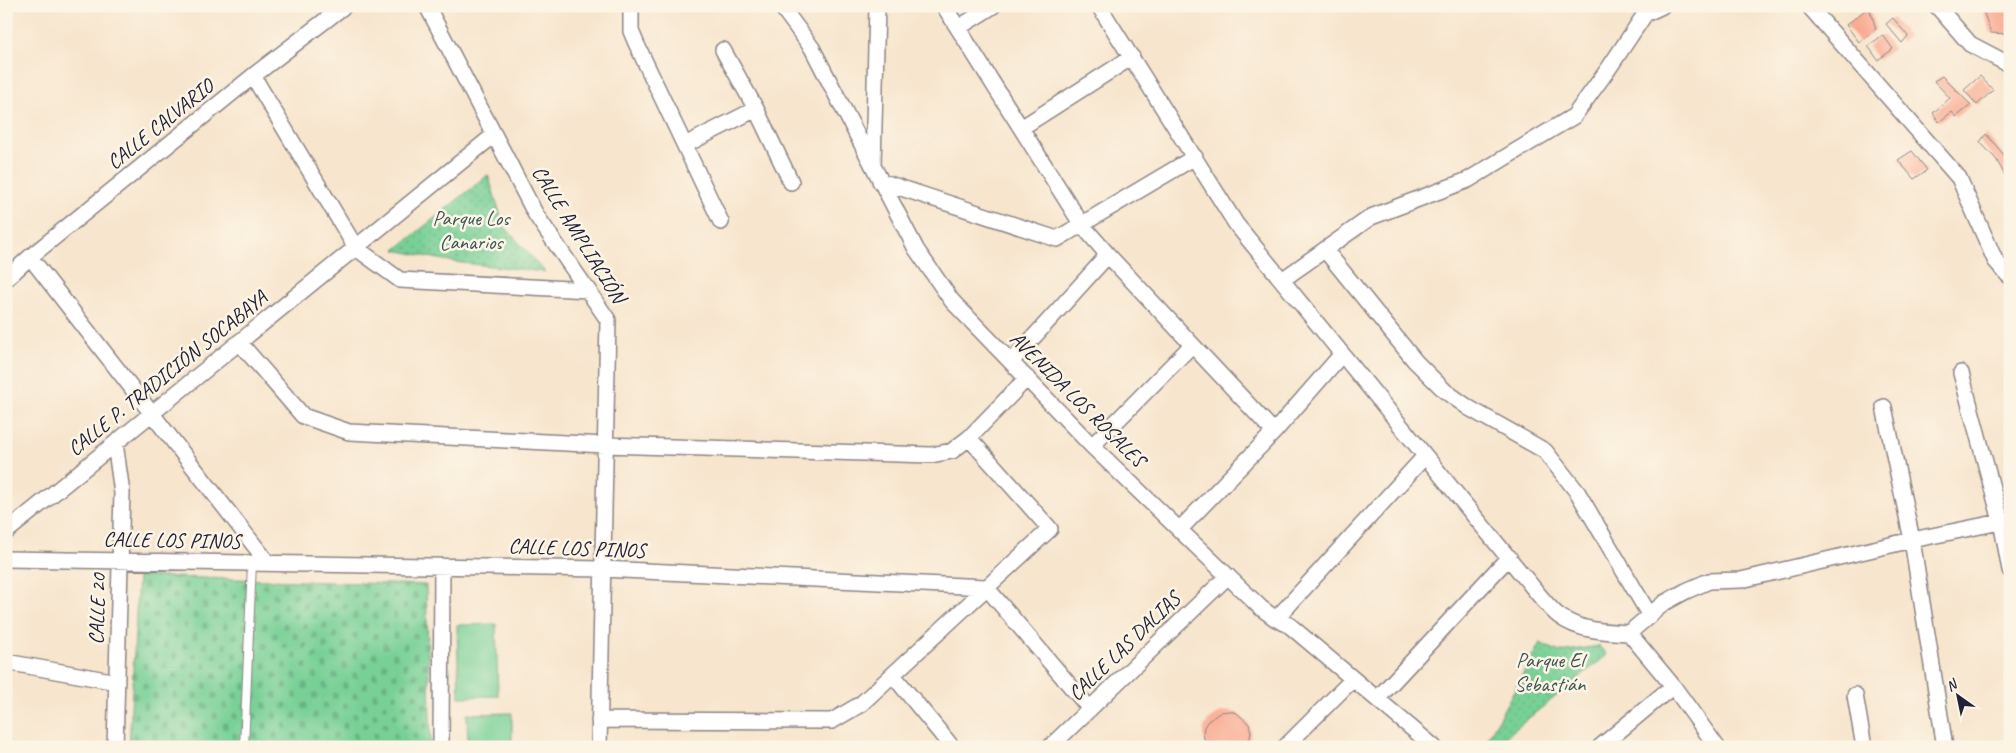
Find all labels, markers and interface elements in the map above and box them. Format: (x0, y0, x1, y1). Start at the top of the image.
street label: CALLE CALVARIO (101, 71, 221, 175)
street label: CALLE AMPLIACIÓN (526, 161, 633, 310)
park label: Parque Los Canarios (433, 205, 511, 255)
street label: CALLE P. TRADICIÓN SOCABAYA (62, 284, 273, 461)
street label: AVENIDA LOS ROSALES (1005, 326, 1153, 474)
street label: CALLE LOS PINOS (103, 526, 244, 554)
street label: CALLE LOS PINOS (508, 533, 649, 563)
street label: CALLE 20 (83, 572, 111, 645)
street label: CALLE LAS DALIAS (1063, 584, 1187, 706)
park label: Parque El Sebastián (1515, 647, 1587, 697)
north arrow (1934, 670, 1984, 720)
text: N (1943, 675, 1961, 695)

